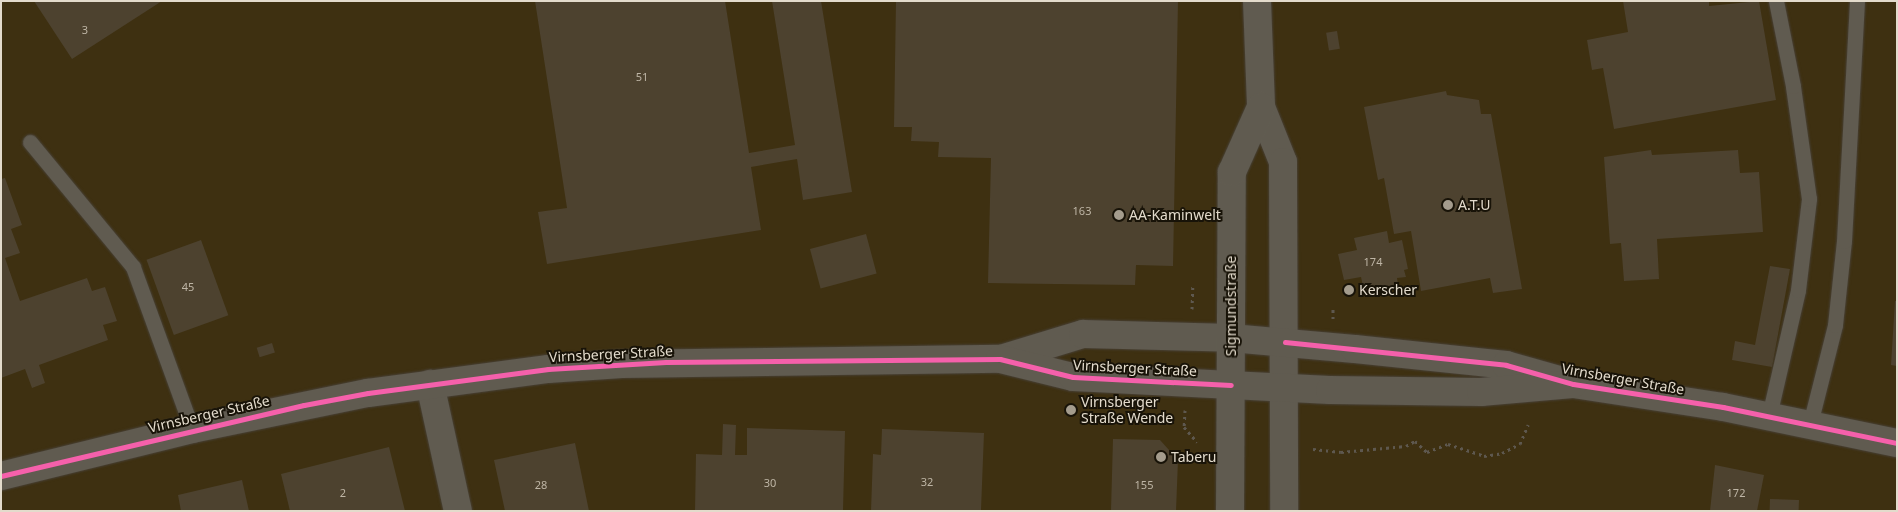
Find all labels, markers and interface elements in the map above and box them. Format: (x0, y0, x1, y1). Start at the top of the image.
house number: 3 (82, 23, 88, 37)
house number: 51 (636, 70, 648, 84)
place label: A.T.U (1458, 197, 1490, 213)
marker: A.T.U (1442, 199, 1454, 211)
house number: 163 (1073, 204, 1091, 218)
place label: AA-Kaminwelt (1129, 207, 1221, 223)
marker: AA-Kaminwelt (1113, 209, 1125, 221)
house number: 174 (1364, 255, 1382, 269)
street label: Sigmundstraße (1223, 256, 1239, 356)
house number: 45 (182, 280, 194, 294)
place label: Kerscher (1359, 282, 1417, 298)
marker: Kerscher (1343, 284, 1355, 296)
street label: Virnsberger Straße (549, 342, 673, 366)
street label: Virnsberger Straße (1073, 356, 1197, 380)
street label: Virnsberger Straße (1560, 360, 1686, 398)
street label: Virnsberger Straße (147, 392, 271, 436)
place label: Virnsberger Straße Wende (1081, 394, 1173, 427)
marker: Virnsberger Straße Wende (1065, 404, 1077, 416)
place label: Taberu (1171, 449, 1216, 465)
marker: Taberu (1155, 451, 1167, 463)
house number: 32 (921, 475, 933, 489)
house number: 30 (764, 476, 776, 490)
house number: 28 (535, 478, 547, 492)
house number: 155 (1135, 478, 1153, 492)
house number: 2 (340, 486, 346, 500)
house number: 172 (1727, 486, 1745, 500)

